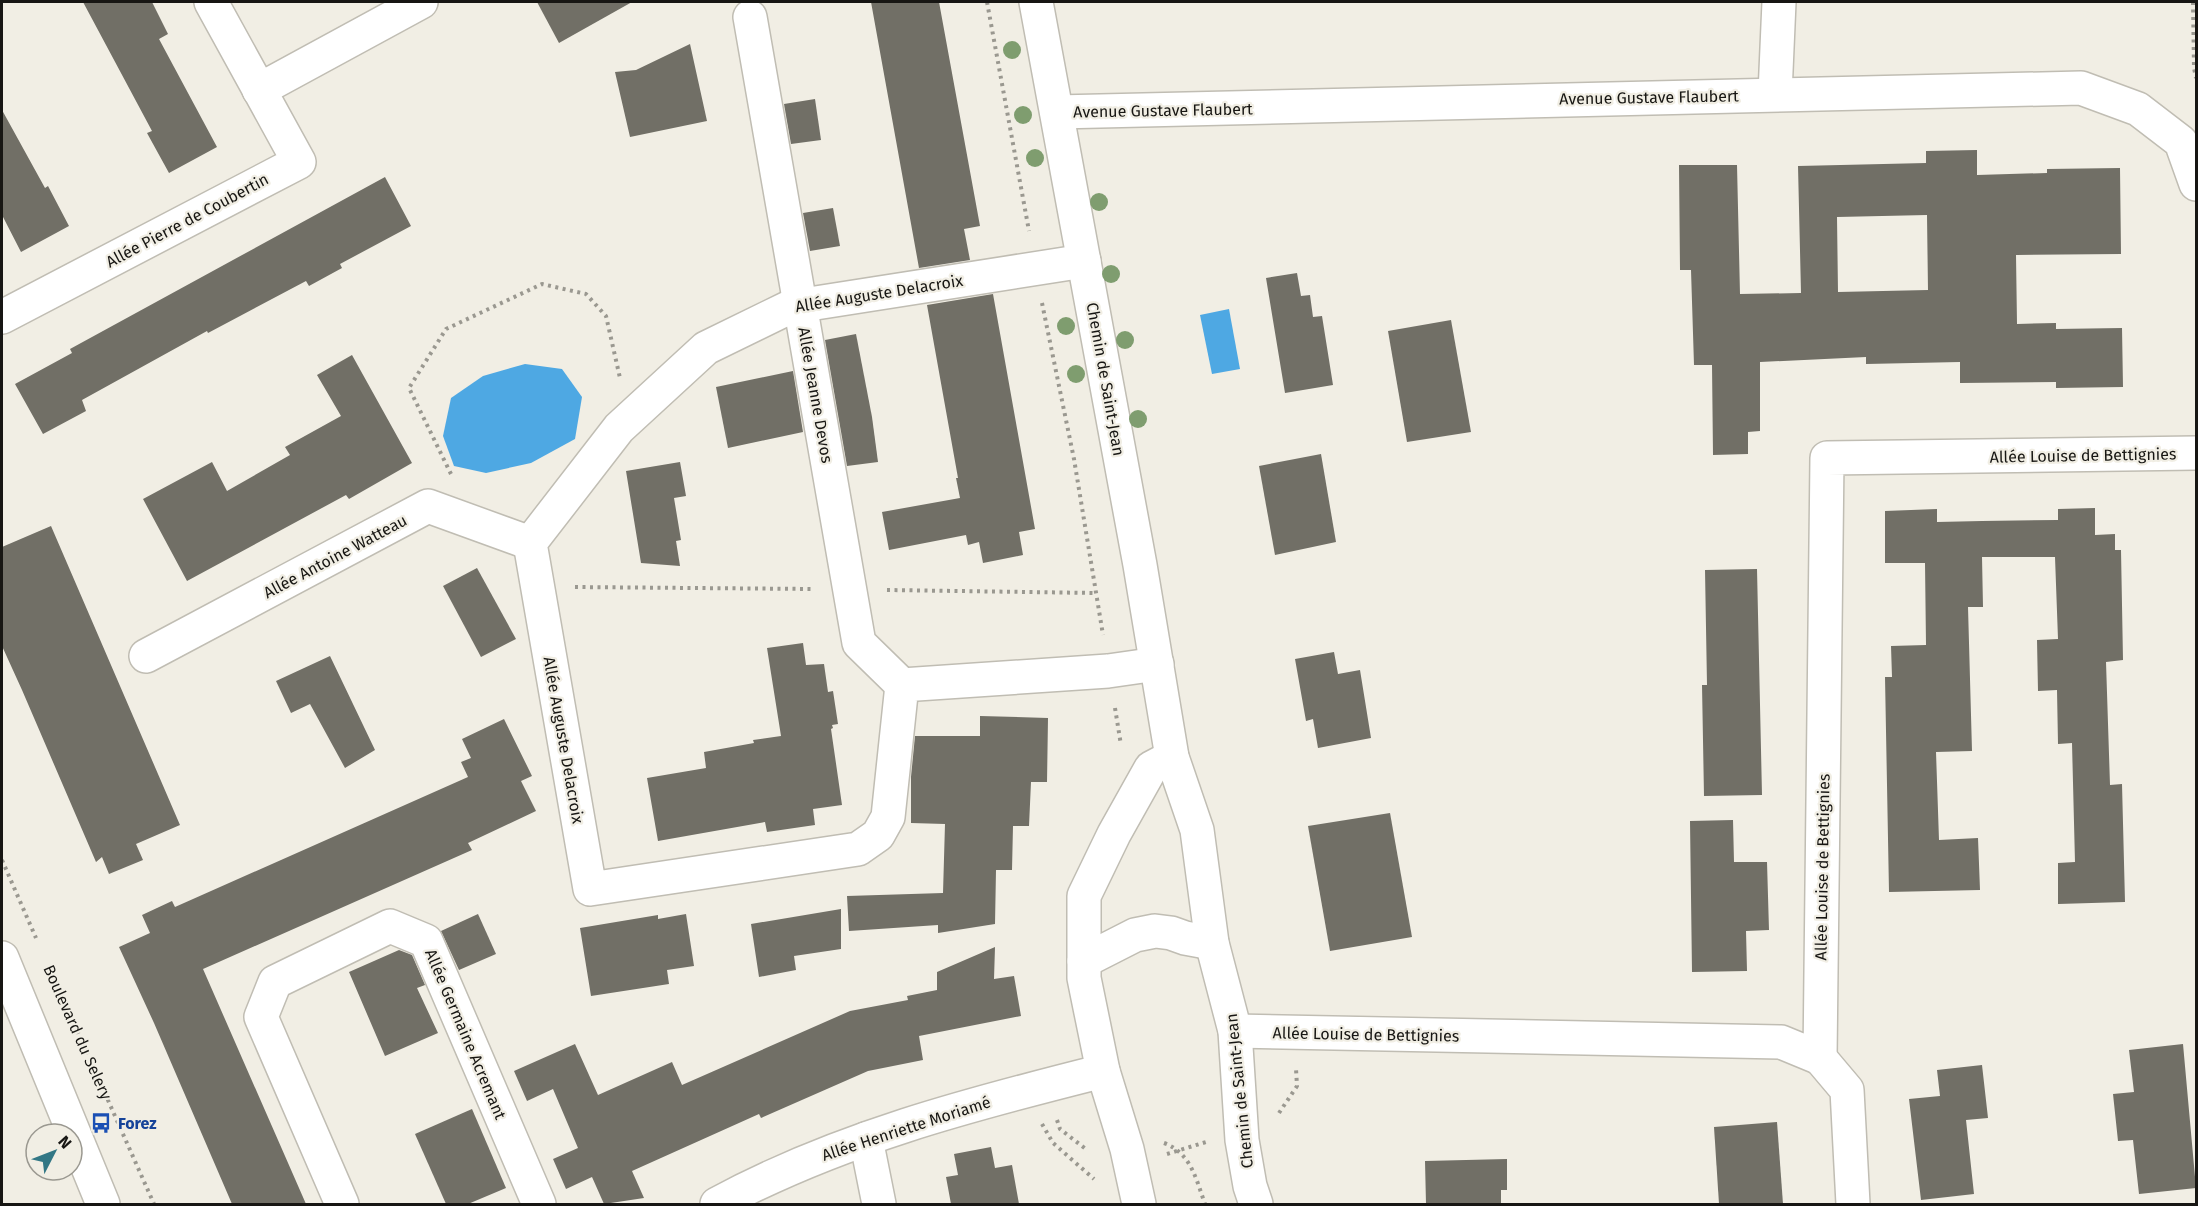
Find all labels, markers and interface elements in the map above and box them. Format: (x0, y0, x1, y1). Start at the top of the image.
street label: Avenue Gustave Flaubert (1559, 86, 1739, 109)
street label: Avenue Gustave Flaubert (1073, 99, 1253, 122)
street label: Allée Pierre de Coubertin (103, 169, 272, 271)
street label: Allée Auguste Delacroix (794, 271, 964, 316)
street label: Chemin de Saint-Jean (1083, 301, 1128, 457)
street label: Allée Jeanne Devos (794, 326, 837, 464)
street label: Allée Louise de Bettignies (1989, 444, 2177, 467)
street label: Allée Antoine Watteau (260, 511, 410, 602)
street label: Allée Auguste Delacroix (539, 655, 588, 825)
street label: Allée Louise de Bettignies (1811, 773, 1834, 961)
street label: Allée Germaine Acremant (421, 946, 510, 1122)
street label: Boulevard du Selery (39, 962, 116, 1103)
street label: Chemin de Saint-Jean (1222, 1013, 1257, 1169)
street label: Allée Louise de Bettignies (1272, 1023, 1460, 1046)
street label: Allée Henriette Moriamé (819, 1092, 993, 1165)
bus stop icon: Forez (89, 1111, 113, 1135)
place label: Forez (118, 1114, 157, 1133)
north arrow (24, 1122, 84, 1182)
text: N (54, 1132, 75, 1153)

